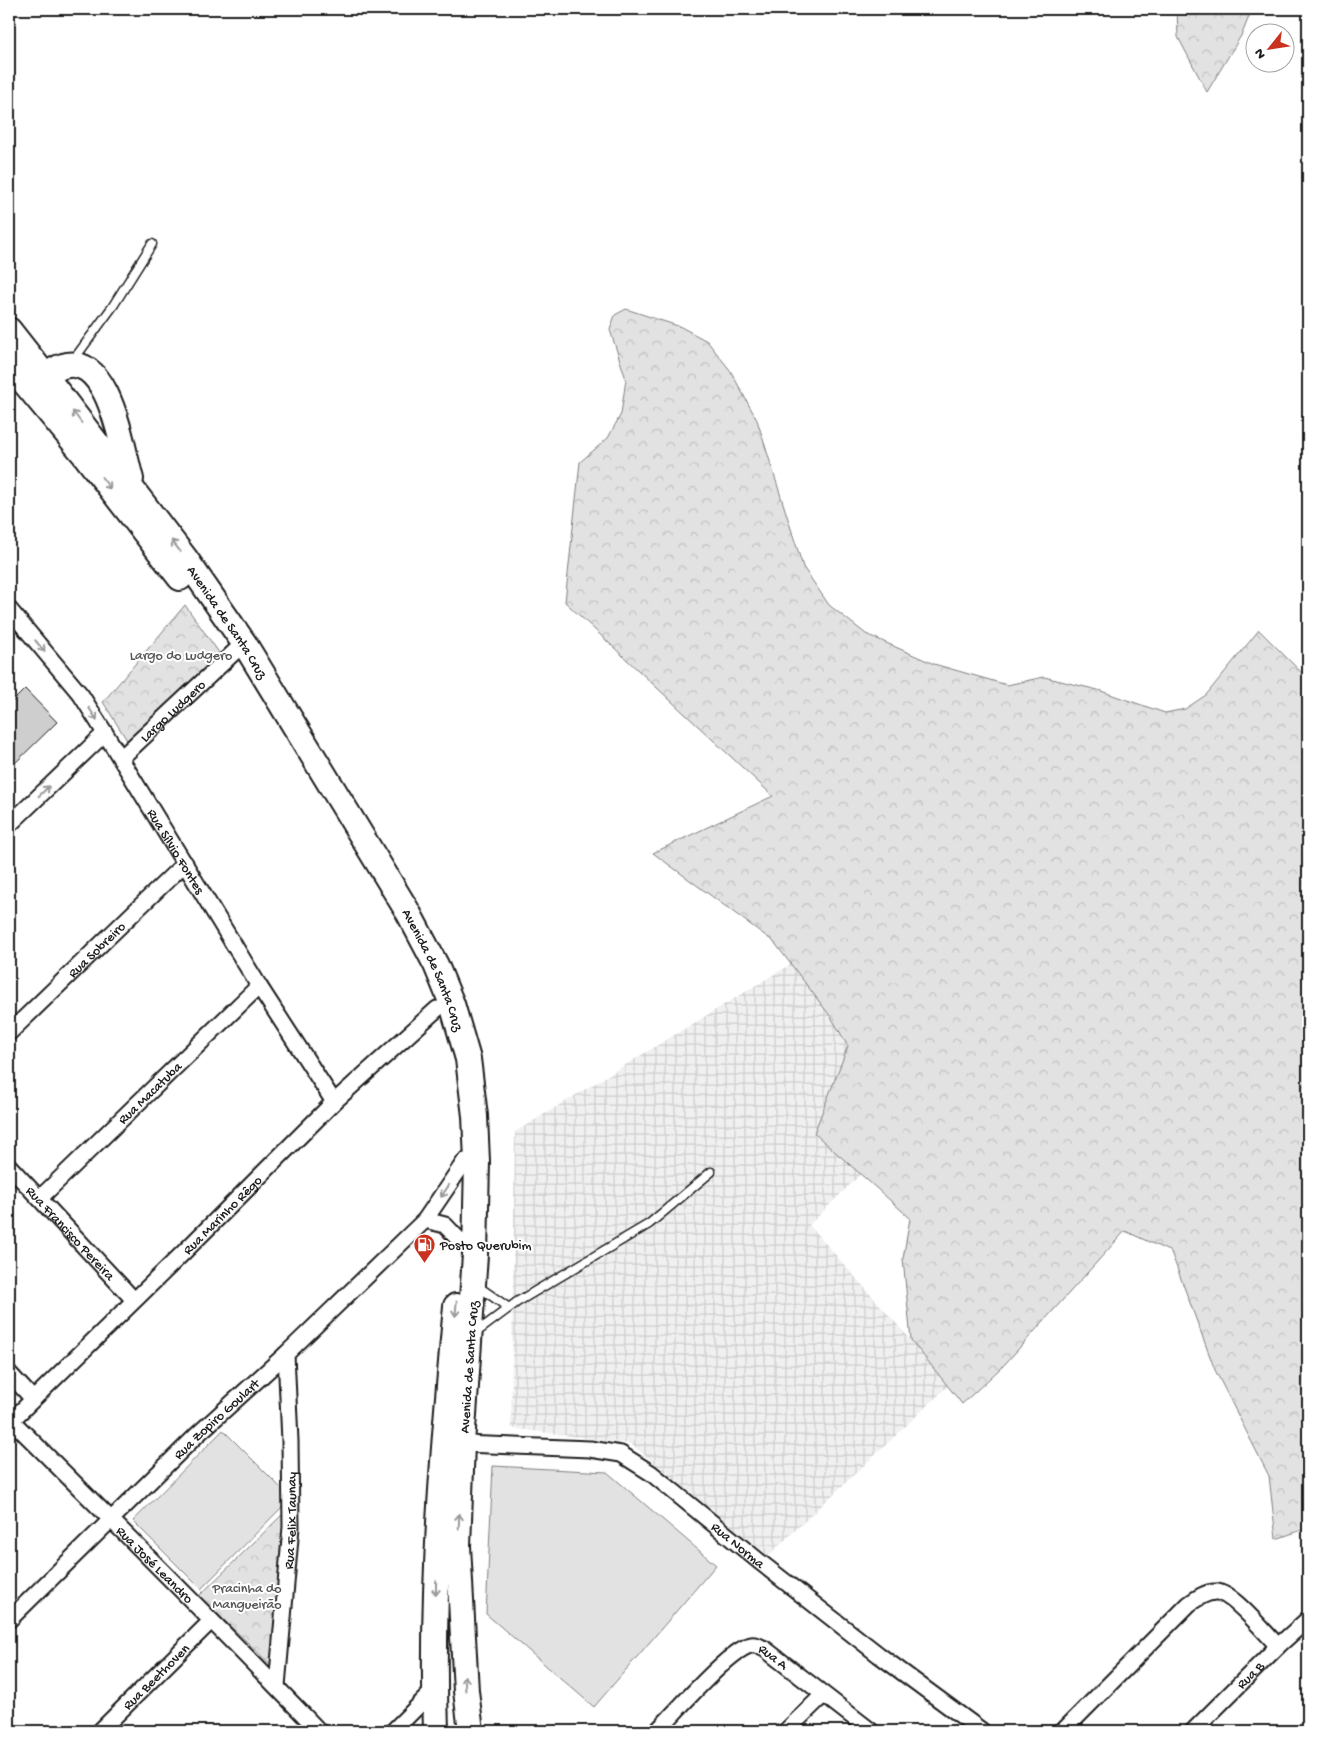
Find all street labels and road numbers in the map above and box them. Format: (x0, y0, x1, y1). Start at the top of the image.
street label: Avenida de Santa Cruz (182, 563, 270, 683)
street label: Largo Ludgero (137, 677, 210, 747)
street label: Rua Sílvio Fontes (142, 806, 207, 899)
street label: Avenida de Santa Cruz (397, 907, 466, 1034)
street label: Rua Sobreiro (65, 919, 130, 982)
street label: Rua Macatuba (115, 1058, 187, 1129)
street label: Rua Marinho Rêgo (180, 1173, 267, 1259)
street label: Rua Francisco Pereira (21, 1184, 118, 1286)
street label: Avenida de Santa Cruz (457, 1300, 484, 1434)
street label: Rua Zopiro Goulart (171, 1375, 265, 1464)
street label: Rua Felix Taunay (281, 1472, 302, 1570)
street label: Rua Norma (707, 1520, 768, 1574)
street label: Rua José Leandro (111, 1523, 196, 1608)
street label: Rua Beethoven (120, 1641, 194, 1715)
street label: Rua A (755, 1641, 791, 1675)
street label: Rua B (1234, 1658, 1269, 1694)

